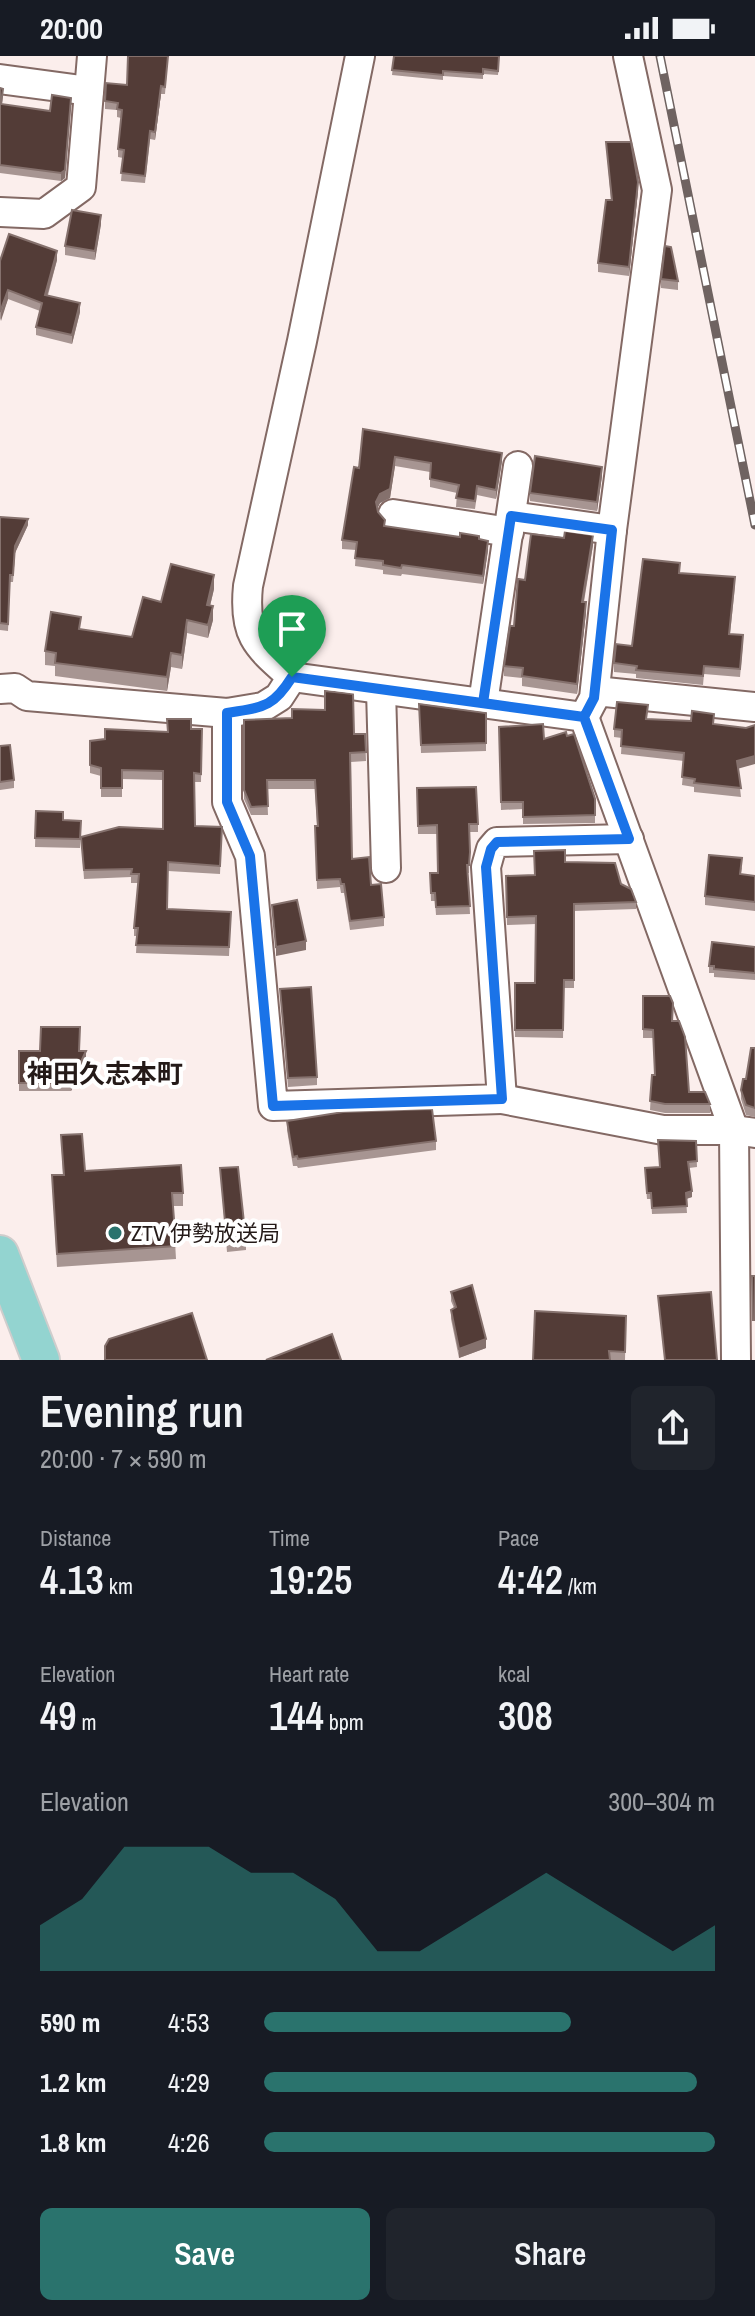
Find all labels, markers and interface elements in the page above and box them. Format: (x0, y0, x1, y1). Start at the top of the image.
text: 20:00 (40, 8, 103, 48)
pin (258, 595, 326, 677)
icon: arrive (270, 607, 314, 651)
district label: 神田久志本町 (27, 1056, 183, 1091)
place label: ZTV 伊勢放送局 (131, 1218, 280, 1248)
marker: ZTV 伊勢放送局 (106, 1224, 124, 1242)
text: Evening run (40, 1381, 244, 1441)
button: share (631, 1386, 715, 1470)
text: 20:00 · 7 × 590 m (40, 1441, 207, 1476)
text: Distance (40, 1523, 111, 1553)
text: Time (269, 1523, 310, 1553)
text: Pace (498, 1523, 539, 1553)
text: 4.13 (40, 1553, 104, 1606)
text: 19:25 (269, 1553, 352, 1606)
text: 4:42 (498, 1553, 563, 1606)
text: km (104, 1571, 133, 1601)
text: /km (563, 1571, 597, 1601)
text: Elevation (40, 1659, 115, 1689)
text: Heart rate (269, 1659, 349, 1689)
text: kcal (498, 1659, 530, 1689)
text: 49 (40, 1689, 76, 1742)
text: 144 (269, 1689, 324, 1742)
text: 308 (498, 1689, 553, 1742)
text: m (76, 1707, 97, 1737)
text: bpm (324, 1707, 364, 1737)
text: Elevation (40, 1784, 129, 1819)
text: 300–304 m (608, 1784, 715, 1819)
text: 590 m (40, 2005, 100, 2040)
text: 4:53 (168, 2005, 210, 2040)
text: 1.2 km (40, 2065, 106, 2100)
text: 4:29 (168, 2065, 210, 2100)
text: 1.8 km (40, 2125, 106, 2160)
text: 4:26 (168, 2125, 210, 2160)
button: Save (40, 2208, 370, 2300)
button: Share (386, 2208, 715, 2300)

